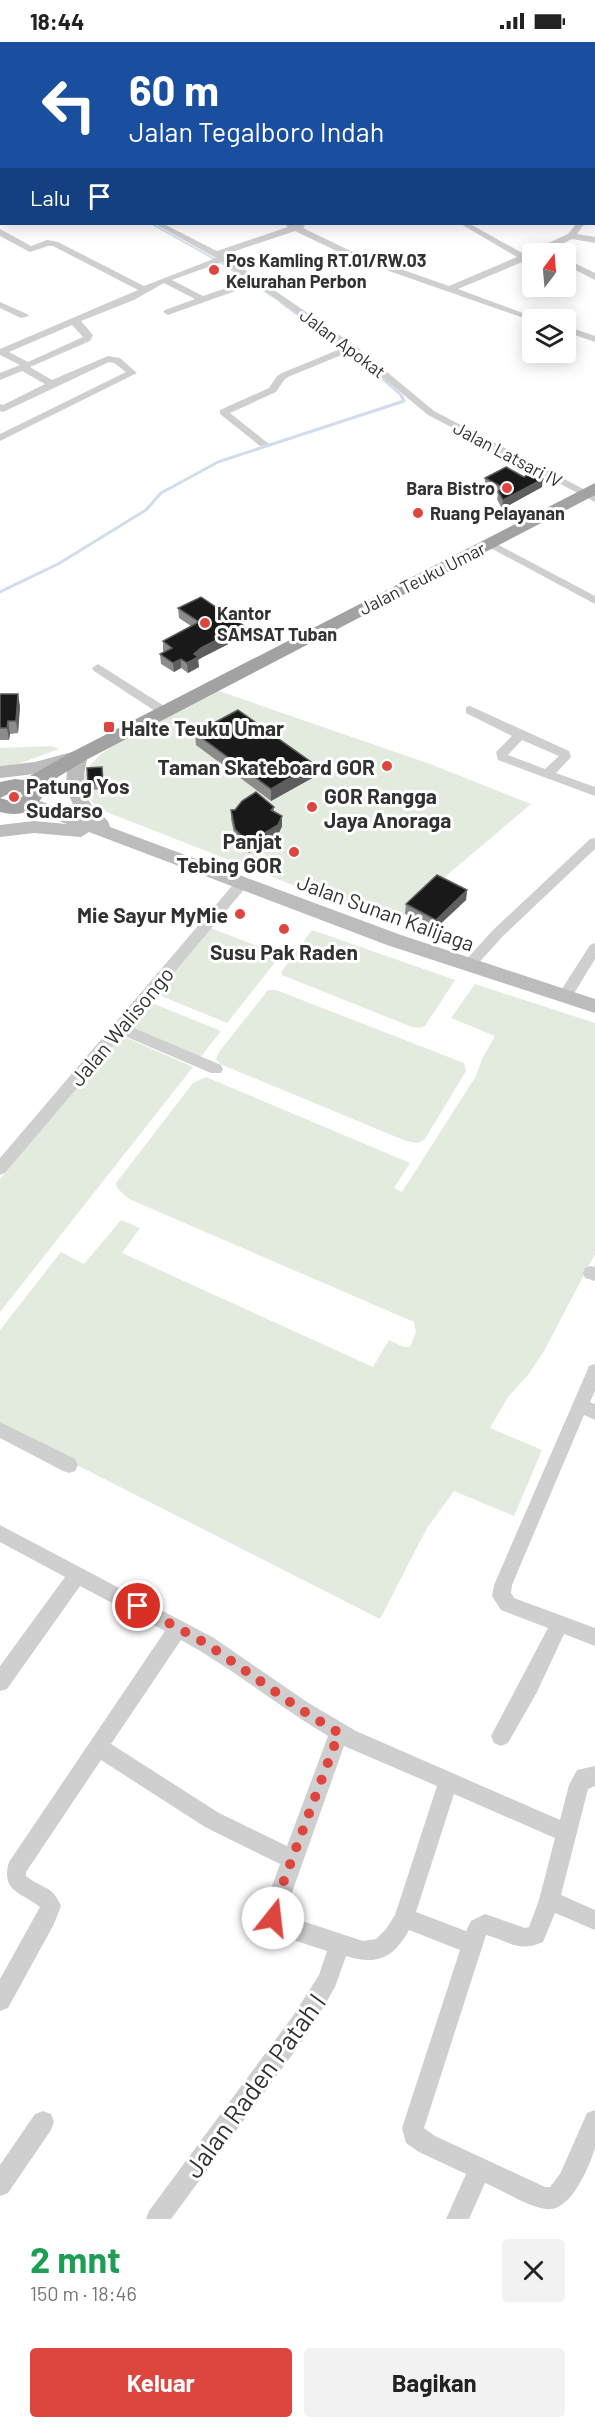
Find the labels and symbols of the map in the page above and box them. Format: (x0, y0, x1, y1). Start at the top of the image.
north arrow (522, 243, 576, 297)
place label: Pos Kamling RT.01/RW.03 Kelurahan Perbon (226, 249, 426, 292)
marker: Pos Kamling RT.01/RW.03 Kelurahan Perbon (207, 263, 221, 277)
street label: Jalan Apokat (296, 304, 390, 382)
street label: Jalan Latsari IV (450, 416, 566, 492)
place label: Bara Bistro (406, 477, 495, 499)
marker: Bara Bistro (500, 481, 514, 495)
place label: Ruang Pelayanan (430, 502, 565, 524)
marker: Ruang Pelayanan (411, 506, 425, 520)
street label: Jalan Teuku Umar (355, 536, 489, 619)
place label: Kantor SAMSAT Tuban (217, 602, 337, 645)
marker: Kantor SAMSAT Tuban (198, 616, 212, 630)
place label: Halte Teuku Umar (121, 715, 284, 740)
marker: Halte Teuku Umar (102, 720, 116, 734)
place label: Taman Skateboard GOR (157, 754, 375, 779)
marker: Taman Skateboard GOR (380, 759, 394, 773)
place label: Patung Yos Sudarso (26, 773, 130, 822)
place label: GOR Rangga Jaya Anoraga (324, 783, 451, 832)
marker: Patung Yos Sudarso (7, 790, 21, 804)
marker: GOR Rangga Jaya Anoraga (305, 800, 319, 814)
place label: Panjat Tebing GOR (177, 828, 282, 877)
marker: Panjat Tebing GOR (287, 845, 301, 859)
street label: Jalan Sunan Kalijaga (294, 868, 478, 956)
place label: Mie Sayur MyMie (77, 902, 228, 927)
marker: Mie Sayur MyMie (233, 907, 247, 921)
marker: Susu Pak Raden (277, 922, 291, 936)
place label: Susu Pak Raden (210, 939, 358, 964)
street label: Jalan Walisongo (64, 961, 178, 1091)
pin (112, 1580, 163, 1631)
position arrow (241, 1886, 305, 1950)
street label: Jalan Raden Patah I (177, 1987, 331, 2183)

